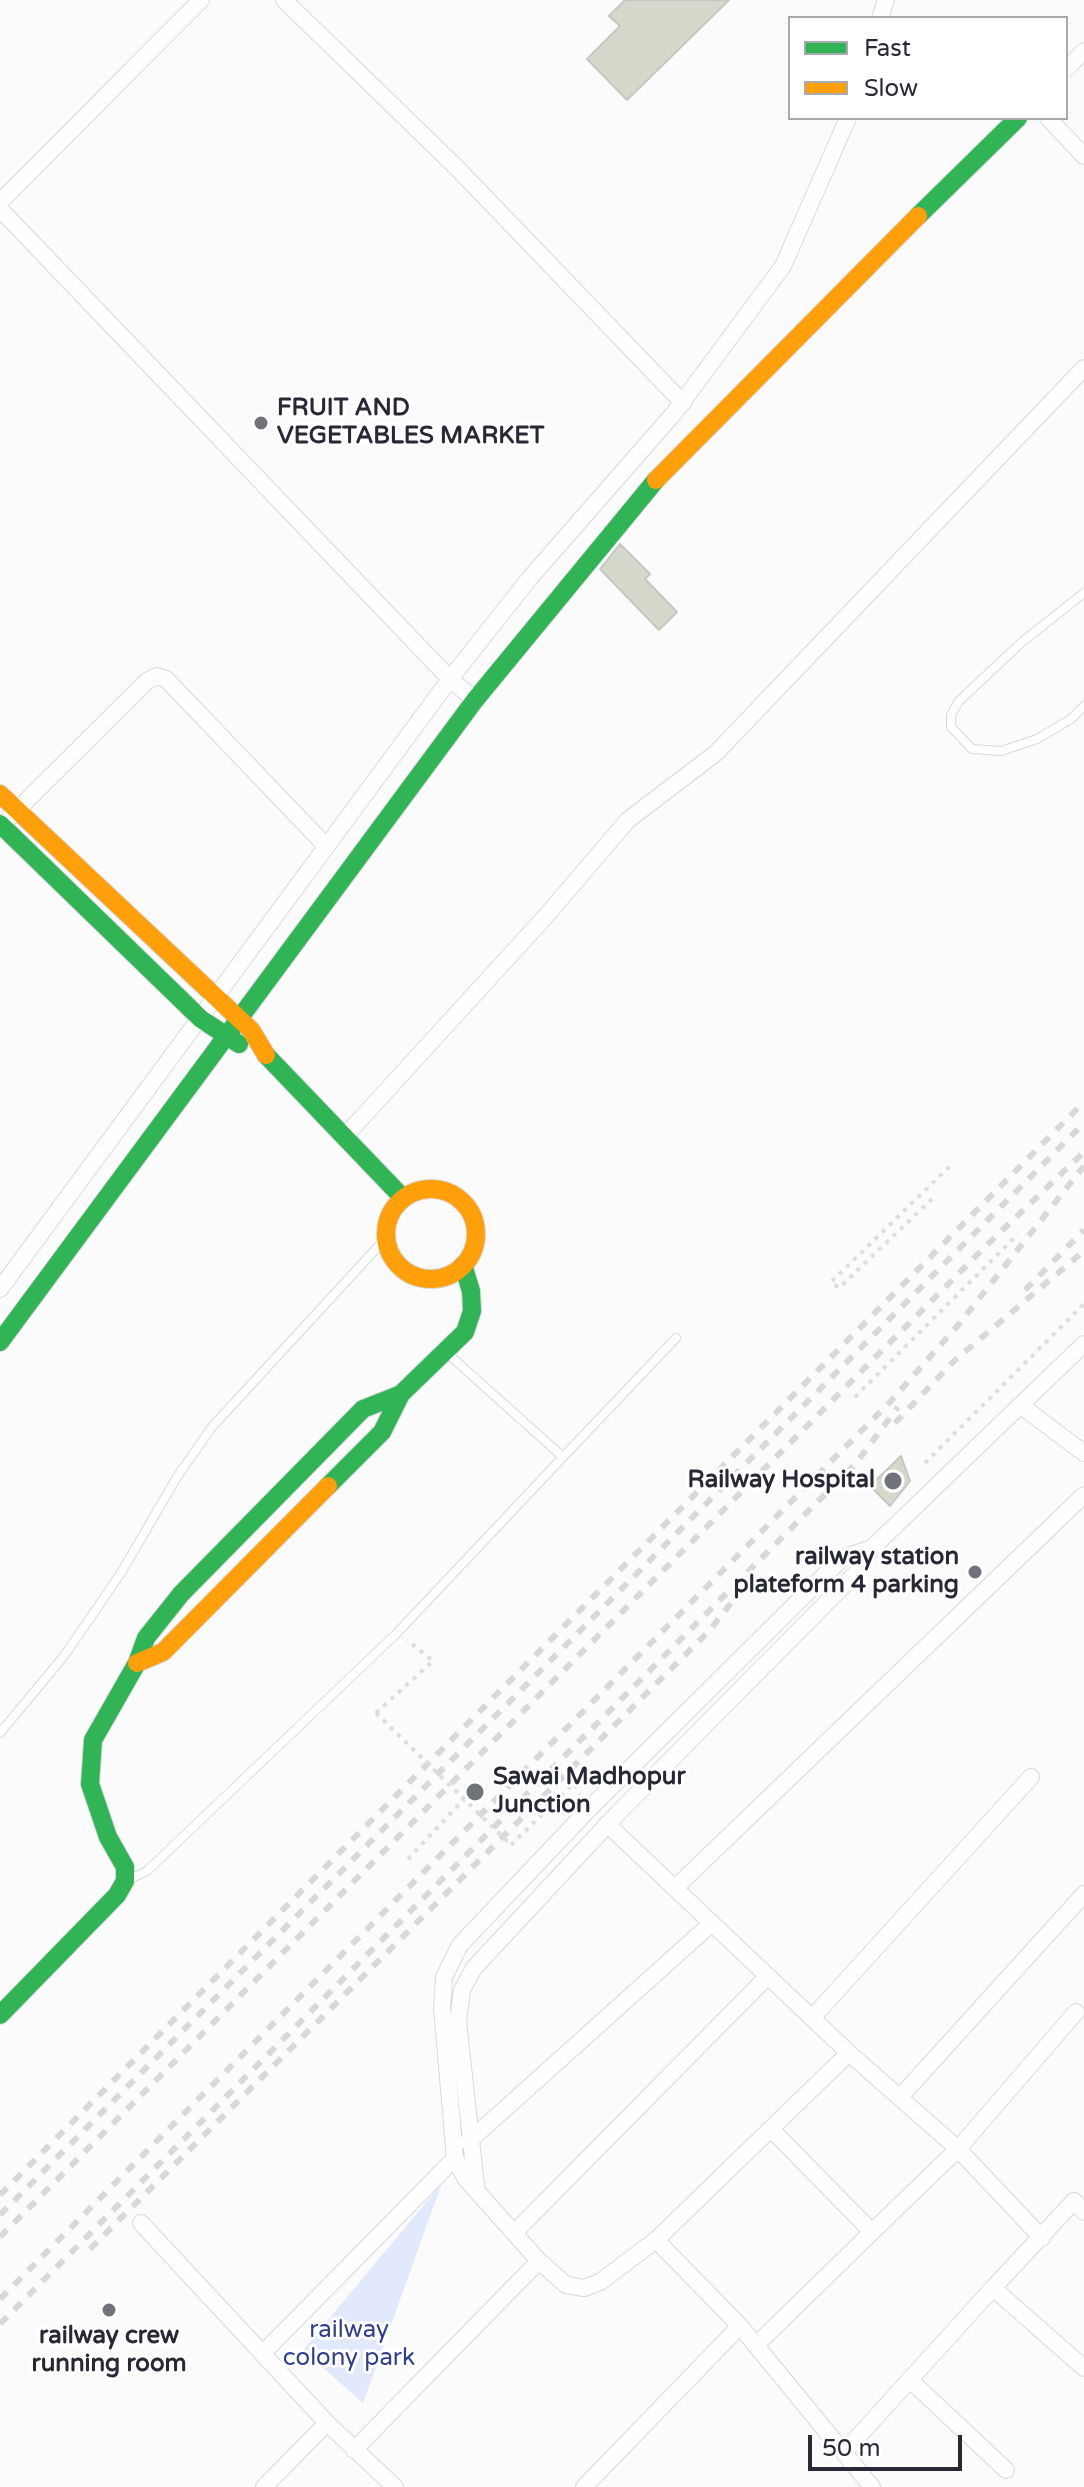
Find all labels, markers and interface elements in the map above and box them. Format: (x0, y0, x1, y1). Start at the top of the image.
legend (788, 16, 1068, 120)
text: Fast (864, 34, 911, 63)
text: Slow (864, 74, 918, 103)
place label: FRUIT AND VEGETABLES MARKET (277, 395, 544, 451)
marker: FRUIT AND VEGETABLES MARKET (252, 414, 270, 432)
place label: Railway Hospital (688, 1467, 875, 1495)
marker: Railway Hospital (882, 1470, 904, 1492)
place label: railway station plateform 4 parking (734, 1544, 959, 1600)
marker: railway station plateform 4 parking (966, 1563, 984, 1581)
place label: Sawai Madhopur Junction (493, 1764, 686, 1820)
marker: Sawai Madhopur Junction (464, 1781, 486, 1803)
marker: railway crew running room (100, 2301, 118, 2319)
park label: railway colony park (283, 2317, 415, 2373)
place label: railway crew running room (31, 2323, 187, 2379)
scale bar (812, 2419, 966, 2469)
text: 50 m (822, 2434, 880, 2463)

